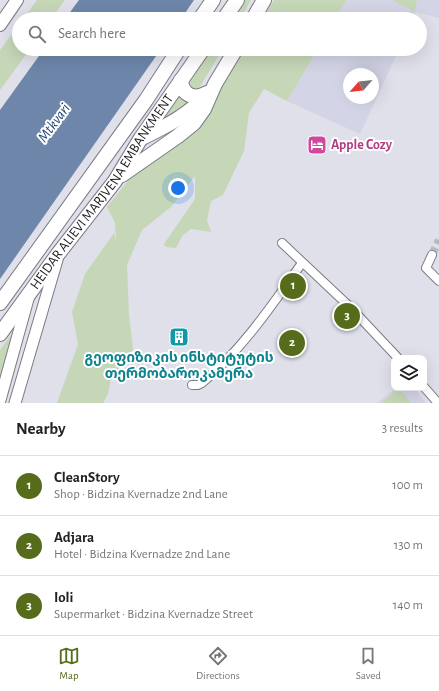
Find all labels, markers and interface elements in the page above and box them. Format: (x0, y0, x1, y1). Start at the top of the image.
search box (12, 12, 427, 56)
icon: search (26, 23, 48, 45)
text: Search here (58, 26, 126, 41)
north arrow (343, 68, 379, 104)
street label: HEIDAR ALIEVI MARJVENA EMBANKMENT (28, 92, 176, 292)
water label: Mtkvari (35, 101, 73, 145)
hotel icon: Apple Cozy (306, 134, 328, 156)
place label: Apple Cozy (331, 138, 393, 152)
your location (168, 178, 188, 198)
pin: 1 (280, 271, 306, 301)
pin: 3 (334, 301, 360, 331)
building icon: გეოფიზიკის ინსტიტუტის თერმობაროკამერა (168, 326, 190, 348)
pin: 2 (279, 328, 305, 358)
place label: გეოფიზიკის ინსტიტუტის თერმობაროკამერა (85, 351, 274, 382)
map controls (391, 355, 427, 391)
button: layers (391, 355, 427, 391)
text: Nearby (16, 420, 66, 437)
text: 3 results (382, 422, 423, 435)
text: CleanStory (54, 470, 120, 485)
text: 1 (27, 479, 31, 492)
text: 100 m (392, 479, 423, 492)
text: Shop · Bidzina Kvernadze 2nd Lane (54, 488, 228, 501)
text: Adjara (54, 530, 94, 545)
text: 2 (26, 539, 32, 552)
text: 130 m (394, 539, 423, 552)
text: Hotel · Bidzina Kvernadze 2nd Lane (54, 548, 230, 561)
text: Ioli (54, 590, 73, 605)
text: 3 (26, 599, 32, 612)
text: 140 m (393, 599, 423, 612)
text: Supermarket · Bidzina Kvernadze Street (54, 608, 253, 621)
tab: Map (58, 645, 80, 682)
tab: Directions (196, 645, 240, 682)
tab: Saved (356, 645, 381, 682)

